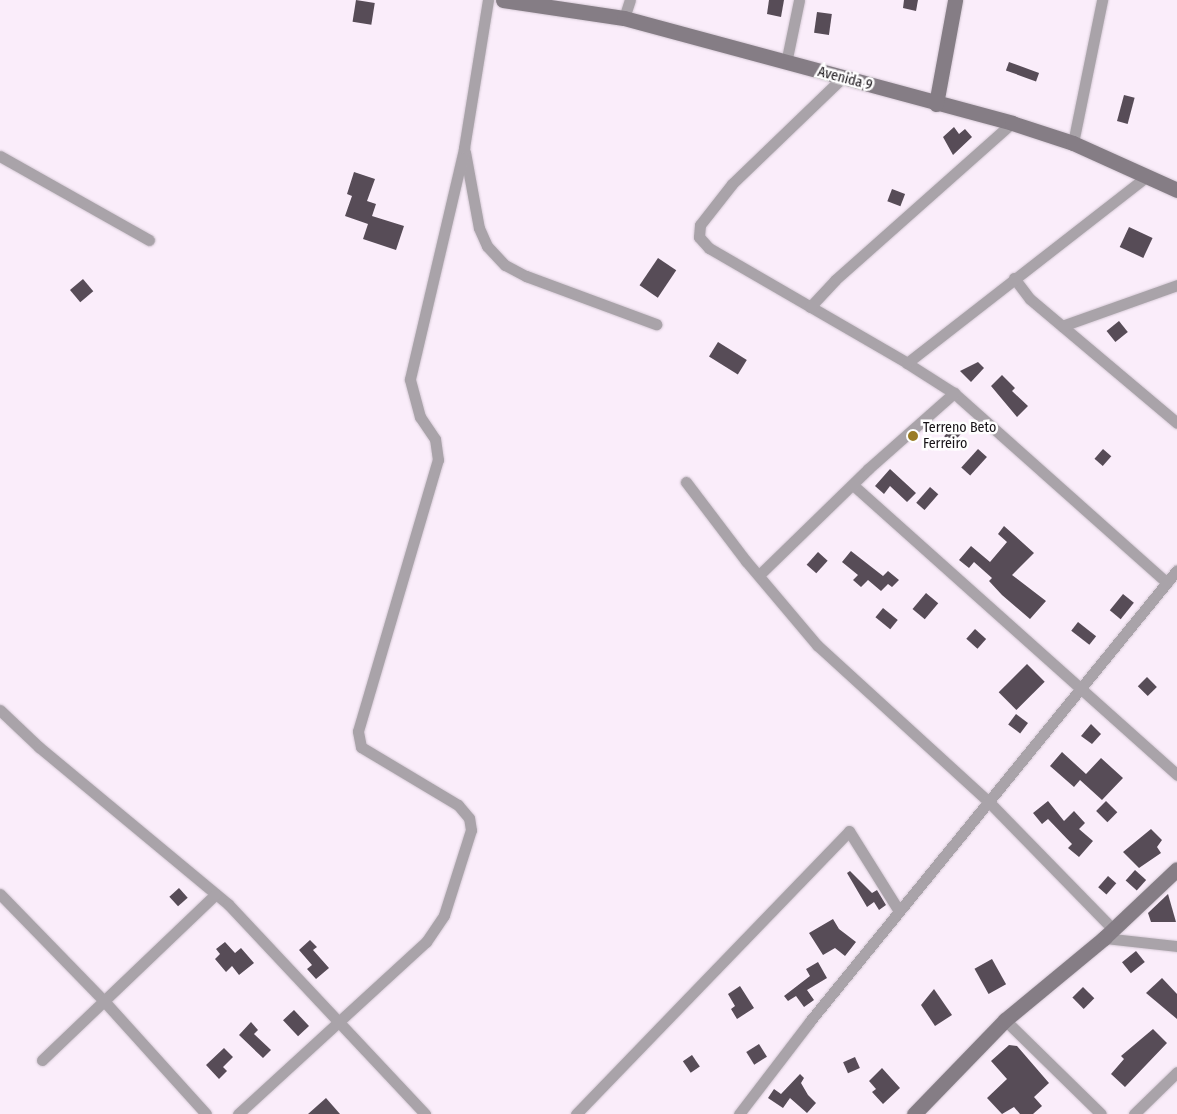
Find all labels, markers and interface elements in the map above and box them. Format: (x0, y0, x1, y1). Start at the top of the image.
street label: Avenida 9 (816, 64, 874, 94)
place label: Terreno Beto Ferreiro (923, 420, 996, 452)
marker: Terreno Beto Ferreiro (907, 430, 919, 442)

